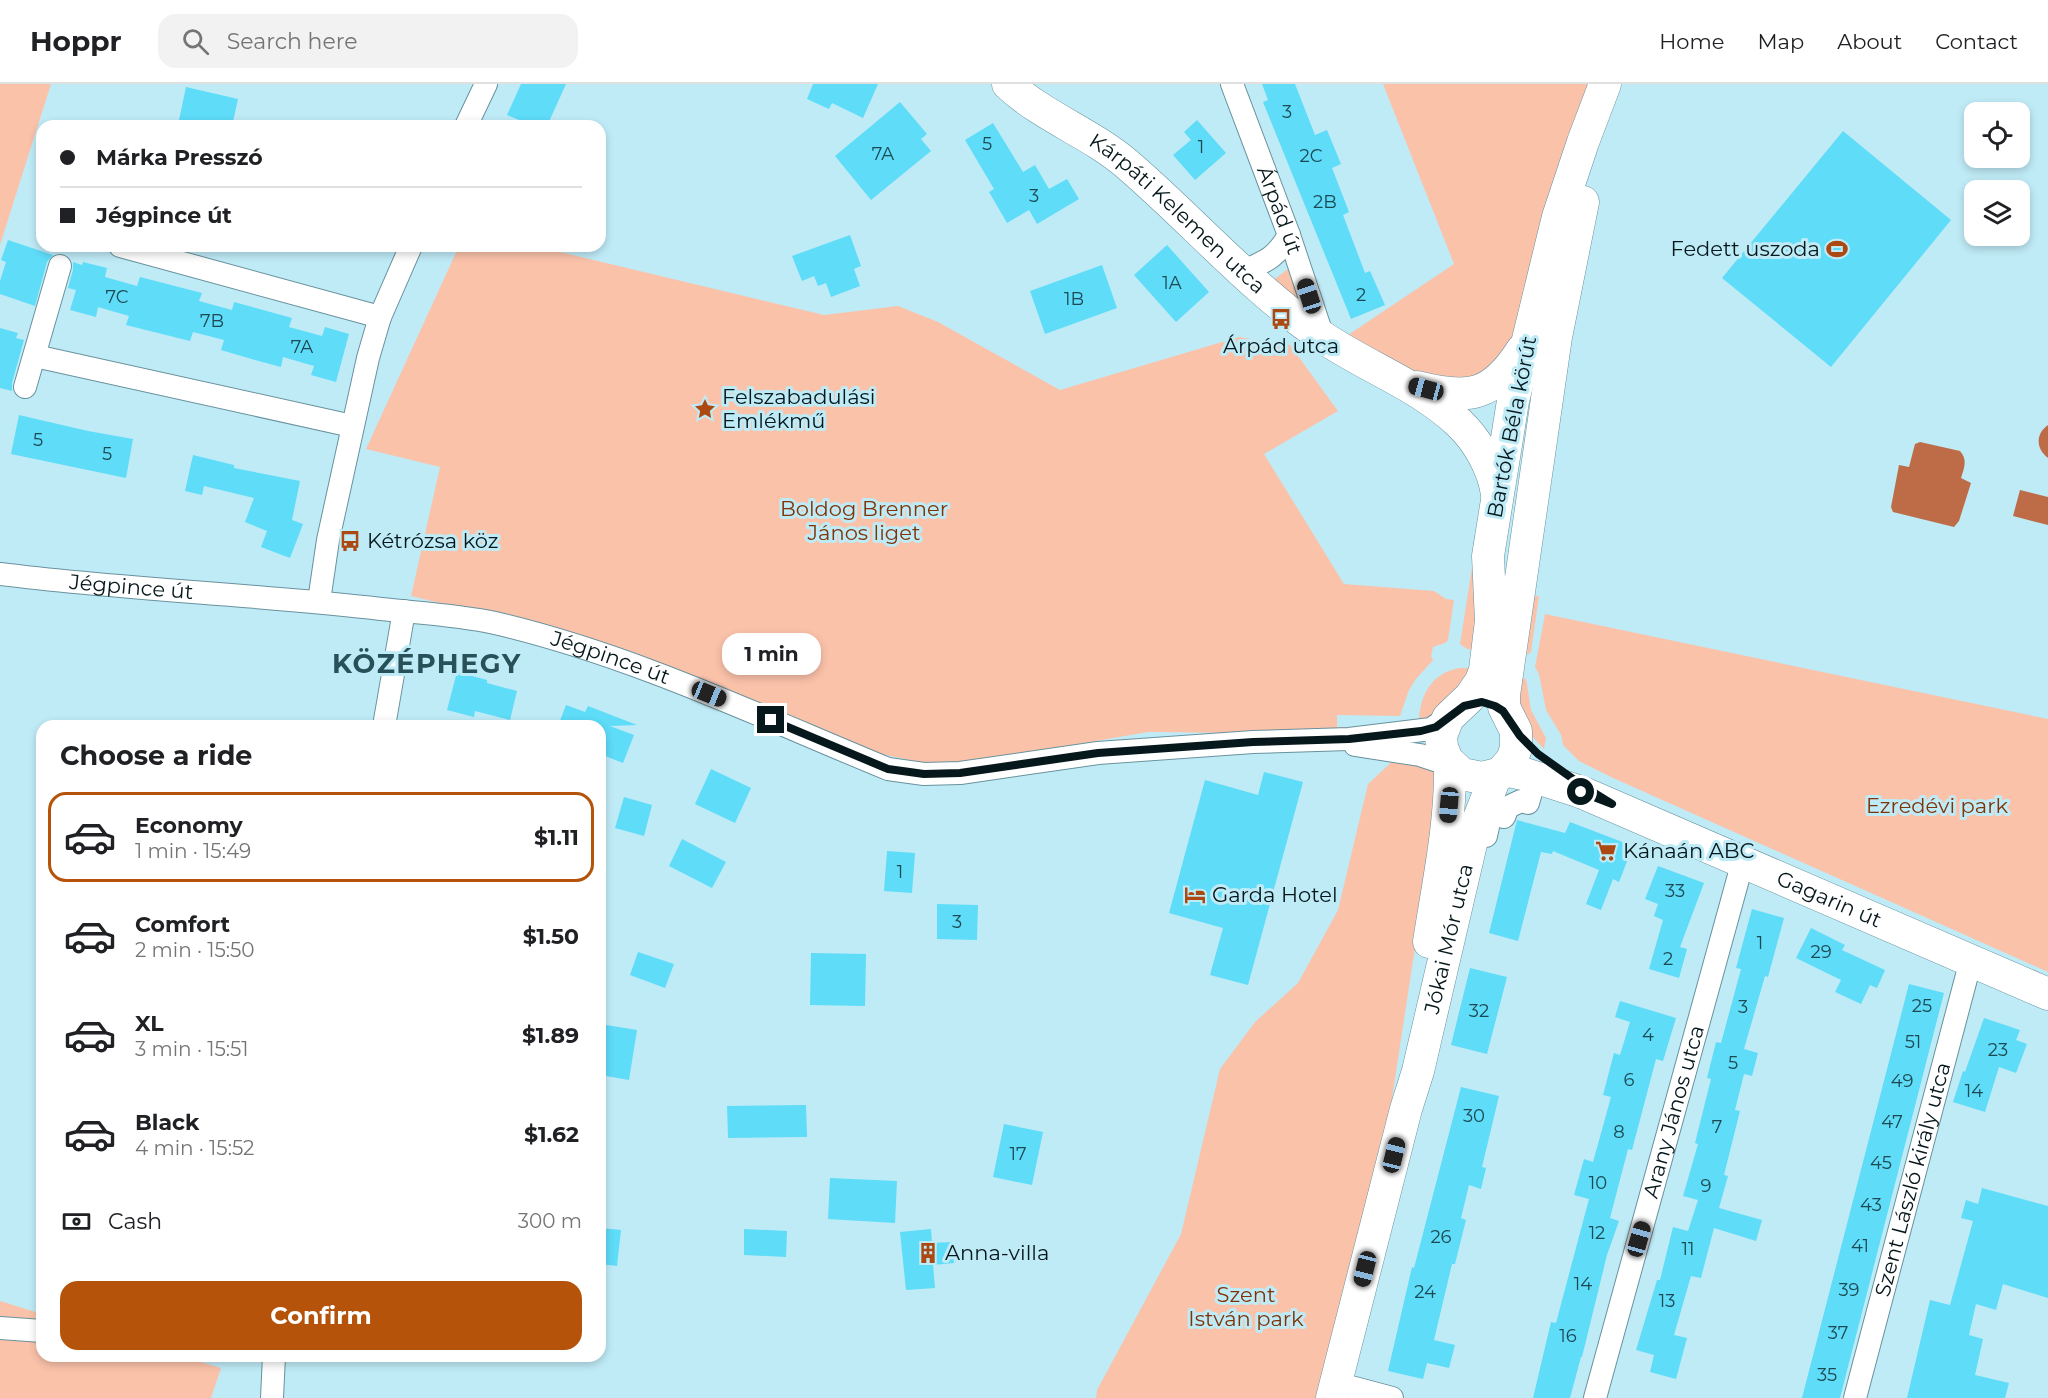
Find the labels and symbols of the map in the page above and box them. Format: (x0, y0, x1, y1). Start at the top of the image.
house number: 3 (1282, 101, 1292, 123)
street label: Kárpáti Kelemen utca (1085, 128, 1271, 299)
house number: 5 (982, 133, 992, 155)
house number: 1 (1198, 136, 1204, 158)
house number: 7A (872, 143, 894, 165)
house number: 2C (1300, 145, 1323, 167)
street label: Árpád út (1252, 163, 1308, 258)
house number: 3 (1029, 185, 1039, 207)
house number: 2B (1313, 191, 1337, 213)
place label: Fedett uszoda (1671, 236, 1820, 261)
sports icon: Fedett uszoda (1825, 237, 1849, 261)
house number: 1A (1162, 272, 1182, 294)
car (1295, 276, 1323, 316)
house number: 2 (1356, 284, 1366, 306)
house number: 7C (105, 286, 129, 308)
house number: 1B (1064, 288, 1084, 310)
bus stop icon: Árpád utca (1269, 307, 1293, 331)
house number: 7B (200, 310, 224, 332)
place label: Árpád utca (1223, 333, 1339, 358)
street label: Bartók Béla körút (1482, 334, 1541, 520)
house number: 7A (291, 336, 313, 358)
car (1406, 376, 1446, 402)
place label: Felszabadulási Emlékmű (722, 384, 875, 433)
place icon: Felszabadulási Emlékmű (693, 397, 717, 421)
house number: 5 (33, 429, 43, 451)
house number: 5 (102, 443, 112, 465)
park label: Boldog Brenner János liget (780, 496, 948, 545)
place label: Kétrózsa köz (367, 528, 498, 553)
bus stop icon: Kétrózsa köz (338, 529, 362, 553)
street label: Jégpince út (67, 569, 194, 604)
street label: Jégpince út (547, 625, 674, 689)
callout: 1 min (722, 633, 820, 675)
district label: KÖZÉPHEGY (332, 647, 522, 680)
car (689, 679, 729, 709)
route end (757, 706, 784, 733)
route start (1567, 778, 1594, 805)
car (1438, 786, 1460, 824)
park label: Ezredévi park (1866, 793, 2008, 818)
place label: Kánaán ABC (1623, 838, 1755, 863)
supermarket icon: Kánaán ABC (1594, 839, 1618, 863)
house number: 1 (897, 861, 903, 883)
street label: Jókai Mór utca (1419, 861, 1478, 1017)
street label: Gagarin út (1773, 865, 1886, 933)
house number: 33 (1665, 880, 1685, 902)
place label: Garda Hotel (1212, 882, 1338, 907)
hotel icon: Garda Hotel (1183, 883, 1207, 907)
house number: 3 (952, 911, 962, 933)
house number: 1 (1757, 932, 1763, 954)
house number: 29 (1810, 941, 1832, 963)
house number: 2 (1663, 948, 1673, 970)
house number: 25 (1912, 995, 1932, 1017)
house number: 3 (1738, 996, 1748, 1018)
house number: 32 (1469, 1000, 1489, 1022)
street label: Arany János utca (1638, 1022, 1709, 1201)
house number: 4 (1642, 1024, 1654, 1046)
house number: 51 (1905, 1031, 1921, 1053)
house number: 23 (1988, 1039, 2008, 1061)
house number: 5 (1728, 1052, 1738, 1074)
street label: Szent László király utca (1869, 1059, 1955, 1299)
house number: 6 (1624, 1069, 1635, 1091)
house number: 49 (1891, 1070, 1913, 1092)
house number: 14 (1965, 1080, 1983, 1102)
house number: 30 (1463, 1105, 1485, 1127)
house number: 47 (1881, 1111, 1903, 1133)
house number: 7 (1712, 1116, 1722, 1138)
house number: 8 (1613, 1121, 1625, 1143)
car (1381, 1135, 1407, 1175)
house number: 17 (1009, 1143, 1027, 1165)
house number: 45 (1870, 1152, 1892, 1174)
house number: 10 (1589, 1172, 1607, 1194)
house number: 9 (1701, 1175, 1712, 1197)
house number: 43 (1860, 1194, 1882, 1216)
car (1625, 1219, 1653, 1259)
house number: 12 (1589, 1222, 1605, 1244)
house number: 26 (1430, 1226, 1452, 1248)
house number: 41 (1851, 1235, 1869, 1257)
house number: 11 (1682, 1238, 1695, 1260)
place label: Anna-villa (945, 1240, 1049, 1265)
building icon: Anna-villa (916, 1241, 940, 1265)
car (1352, 1249, 1378, 1289)
house number: 14 (1574, 1273, 1592, 1295)
house number: 39 (1838, 1279, 1860, 1301)
house number: 24 (1414, 1281, 1436, 1303)
park label: Szent István park (1188, 1282, 1304, 1331)
house number: 13 (1659, 1290, 1675, 1312)
house number: 37 (1828, 1322, 1848, 1344)
house number: 16 (1559, 1325, 1577, 1347)
house number: 35 (1817, 1364, 1837, 1386)

